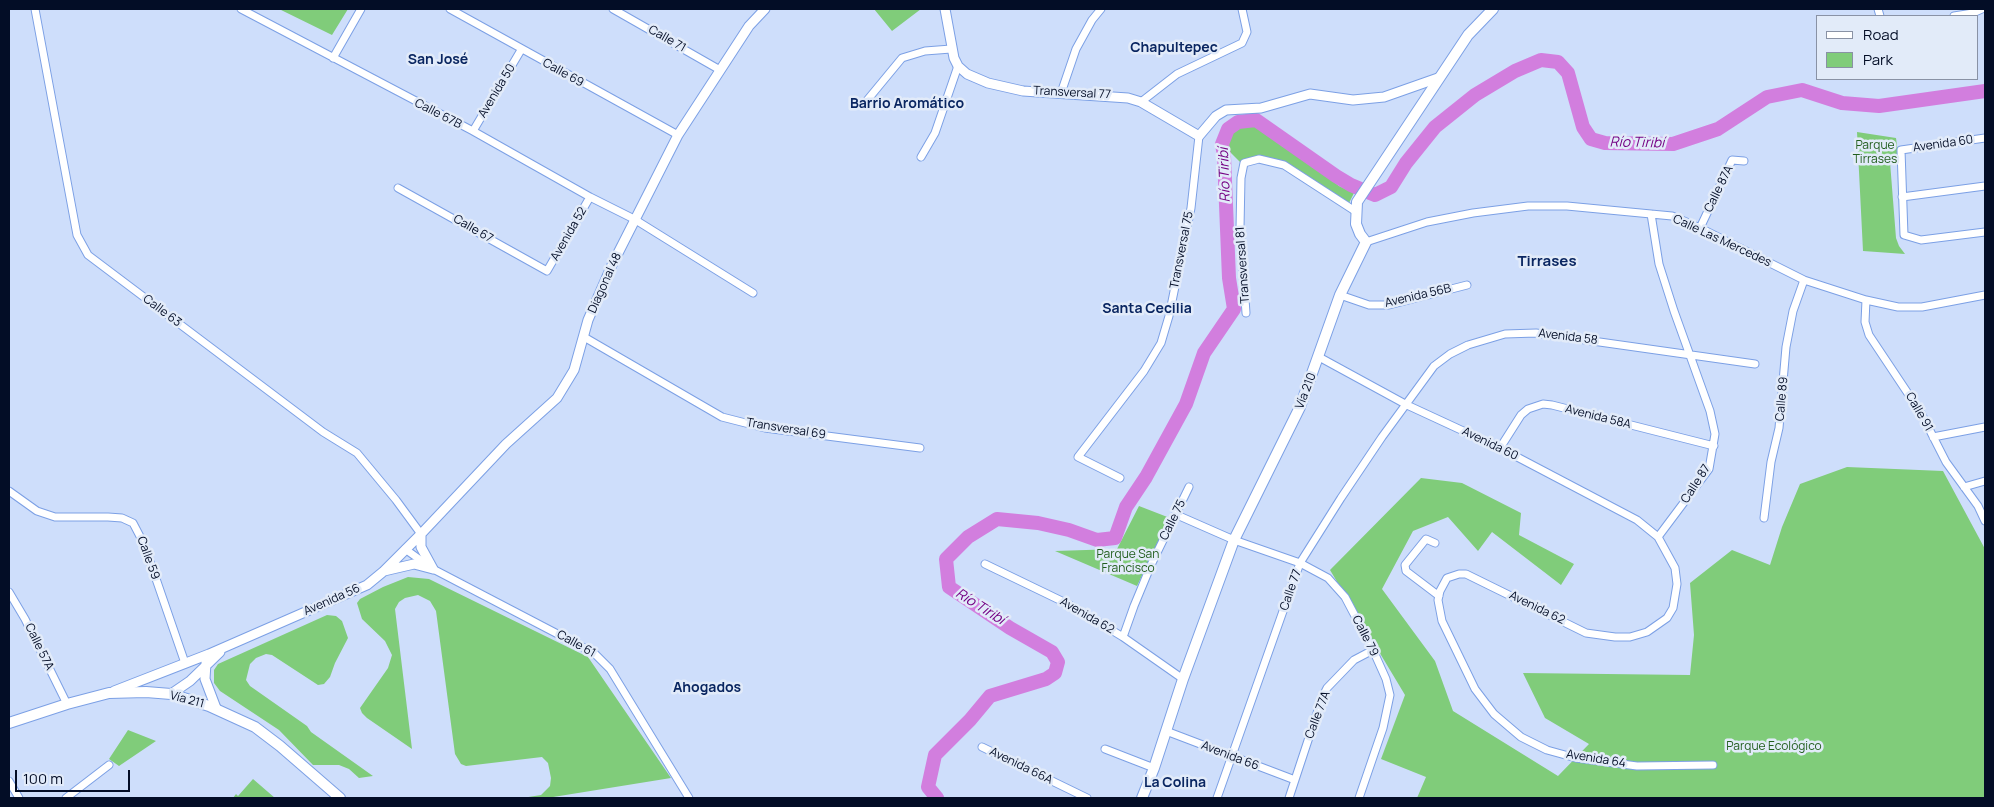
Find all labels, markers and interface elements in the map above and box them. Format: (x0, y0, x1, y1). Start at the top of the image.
legend (1816, 15, 1979, 80)
street label: Calle 71 (646, 23, 688, 55)
text: Road (1863, 24, 1899, 45)
district label: Chapultepec (1130, 40, 1218, 56)
text: Park (1863, 49, 1893, 70)
district label: San José (408, 52, 468, 68)
street label: Calle 69 (540, 56, 586, 90)
street label: Avenida 50 (475, 62, 519, 120)
street label: Transversal 77 (1033, 84, 1111, 102)
street label: Calle 67B (412, 96, 464, 132)
district label: Barrio Aromático (850, 96, 964, 112)
street label: Avenida 60 (1912, 133, 1974, 155)
water label: Río Tiribí (1610, 134, 1664, 152)
park label: Parque Tirrases (1853, 139, 1897, 167)
water label: Río Tiribí (1216, 147, 1234, 203)
street label: Calle 87A (1701, 163, 1737, 215)
street label: Avenida 52 (548, 205, 590, 263)
street label: Transversal 75 (1167, 210, 1197, 290)
street label: Calle 67 (450, 212, 496, 246)
street label: Calle Las Mercedes (1670, 212, 1774, 270)
street label: Transversal 81 (1233, 226, 1253, 304)
street label: Diagonal 48 (585, 250, 625, 316)
district label: Tirrases (1517, 253, 1577, 271)
street label: Avenida 56B (1383, 281, 1453, 311)
street label: Calle 63 (140, 292, 184, 330)
district label: Santa Cecilia (1102, 301, 1192, 317)
street label: Avenida 58 (1537, 326, 1599, 348)
street label: Vía 210 (1293, 371, 1319, 411)
street label: Calle 89 (1773, 376, 1791, 422)
street label: Calle 91 (1902, 390, 1936, 434)
street label: Avenida 58A (1564, 402, 1632, 432)
street label: Transversal 69 (745, 416, 827, 442)
street label: Avenida 60 (1460, 424, 1520, 464)
street label: Calle 87 (1678, 462, 1714, 506)
street label: Calle 75 (1157, 497, 1189, 543)
street label: Calle 59 (134, 535, 162, 581)
park label: Parque San Francisco (1097, 548, 1159, 576)
street label: Calle 77 (1277, 567, 1305, 613)
street label: Avenida 56 (302, 581, 362, 619)
water label: Río Tiribí (952, 585, 1008, 629)
street label: Avenida 62 (1507, 588, 1567, 628)
street label: Avenida 62 (1057, 595, 1117, 637)
street label: Calle 79 (1349, 613, 1381, 659)
street label: Calle 57A (21, 621, 57, 673)
street label: Calle 61 (554, 627, 598, 661)
district label: Ahogados (673, 680, 741, 696)
street label: Vía 211 (168, 689, 206, 711)
street label: Calle 77A (1302, 689, 1334, 741)
street label: Avenida 66 (1199, 738, 1261, 774)
park label: Parque Ecológico (1726, 740, 1822, 754)
street label: Avenida 66A (987, 745, 1055, 787)
street label: Avenida 64 (1565, 747, 1627, 771)
scale bar (18, 760, 132, 792)
text: 100 m (23, 768, 63, 789)
district label: La Colina (1144, 775, 1206, 791)

